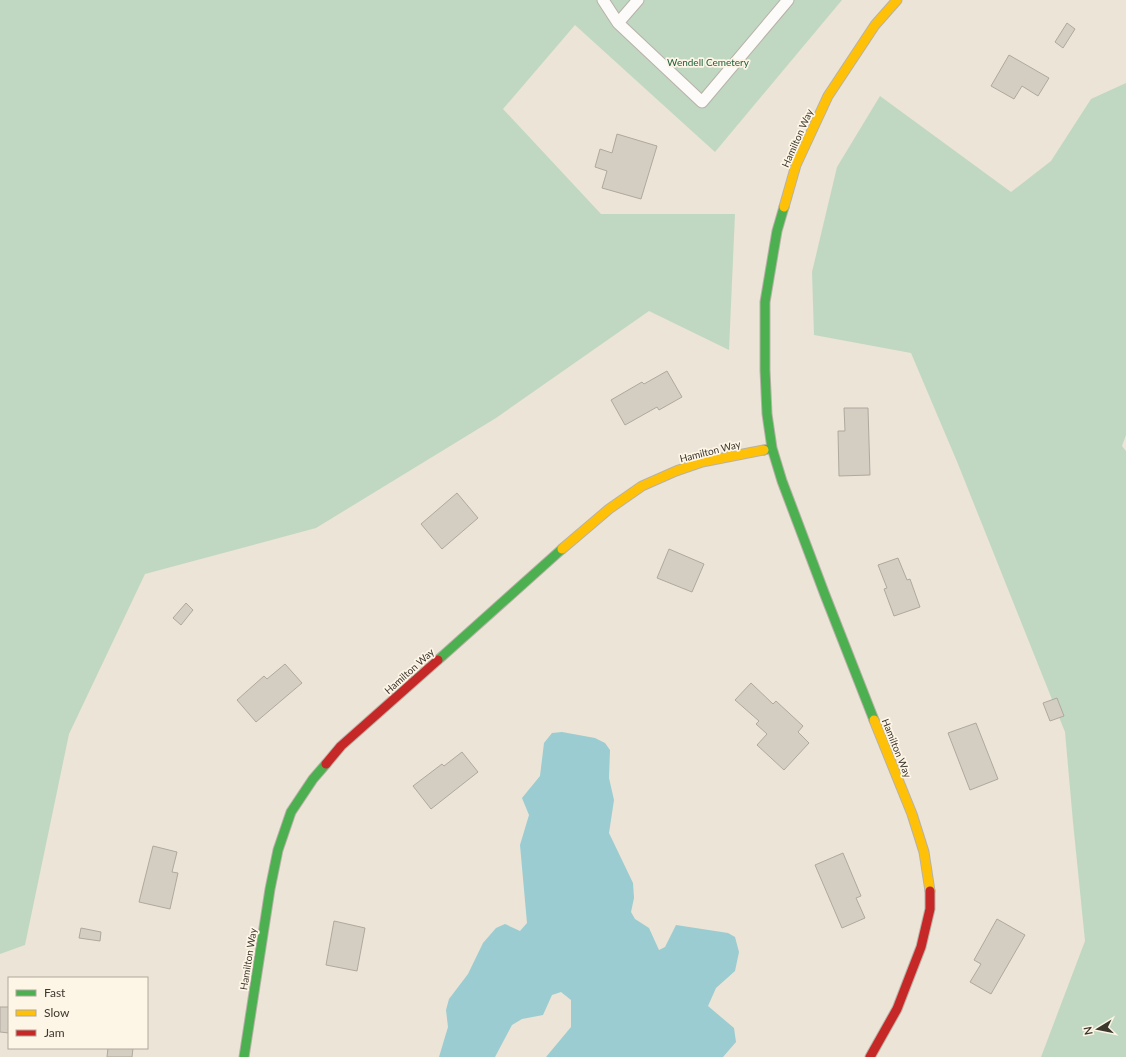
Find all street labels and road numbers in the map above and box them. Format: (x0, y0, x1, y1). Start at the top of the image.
street label: Hamilton Way (779, 106, 816, 169)
street label: Hamilton Way (678, 437, 743, 464)
street label: Hamilton Way (382, 645, 437, 696)
street label: Hamilton Way (880, 717, 915, 780)
street label: Hamilton Way (237, 926, 259, 991)

